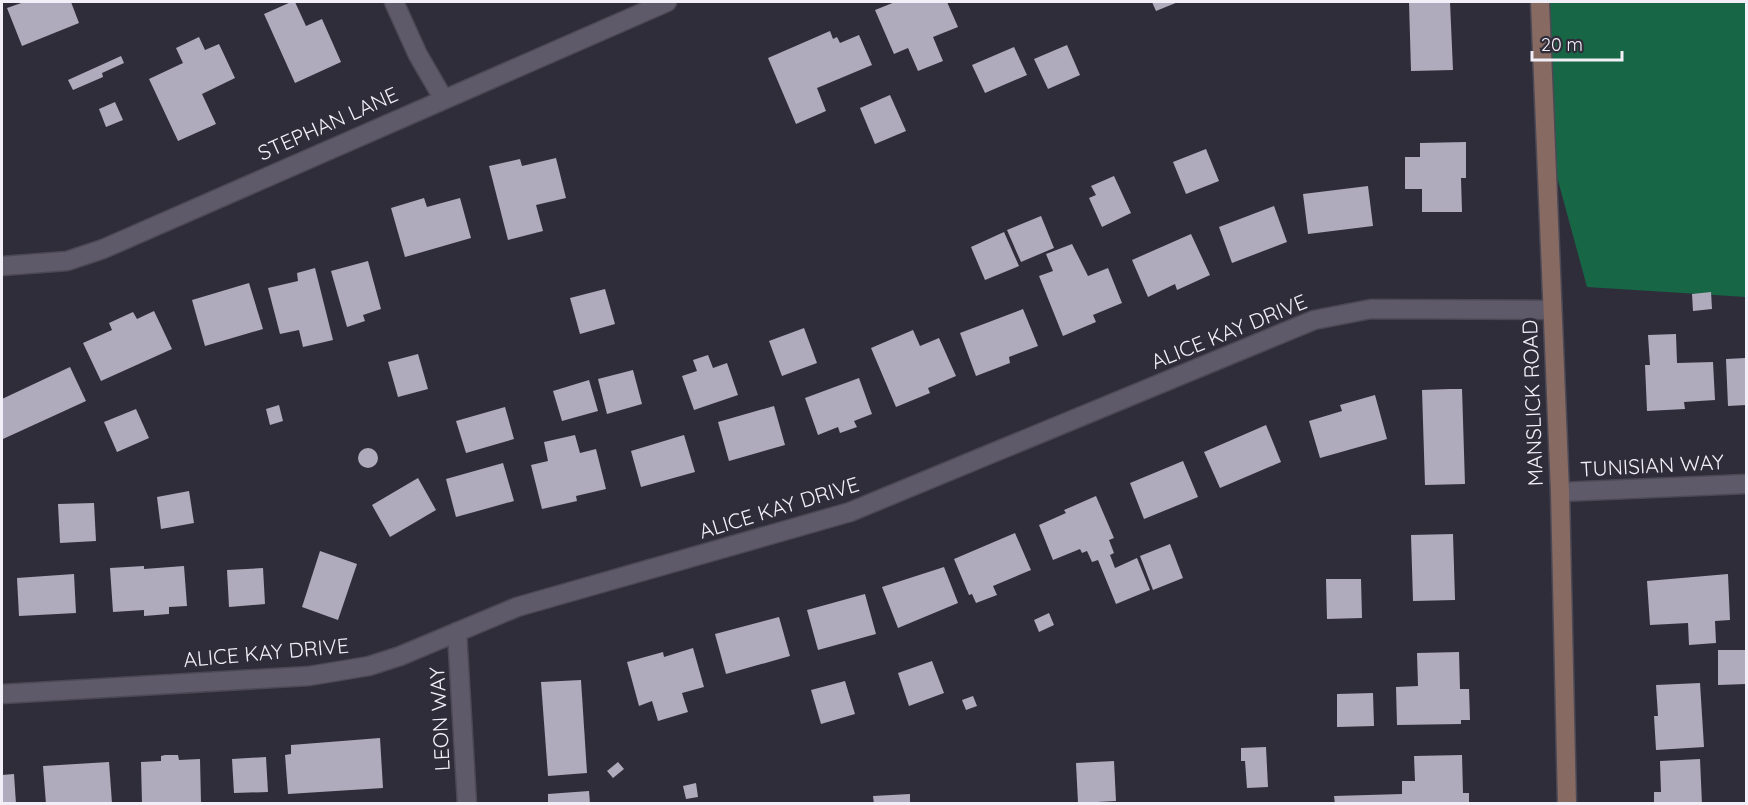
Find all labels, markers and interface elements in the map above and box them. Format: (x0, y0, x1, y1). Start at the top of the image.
scale bar (1532, 24, 1622, 62)
text: 20 m (1541, 33, 1583, 56)
street label: STEPHAN LANE (253, 81, 402, 166)
street label: ALICE KAY DRIVE (1147, 288, 1310, 374)
street label: MANSLICK ROAD (1516, 319, 1548, 487)
street label: TUNISIAN WAY (1579, 448, 1725, 482)
street label: ALICE KAY DRIVE (696, 470, 862, 544)
street label: ALICE KAY DRIVE (182, 632, 350, 672)
street label: LEON WAY (423, 666, 455, 772)

